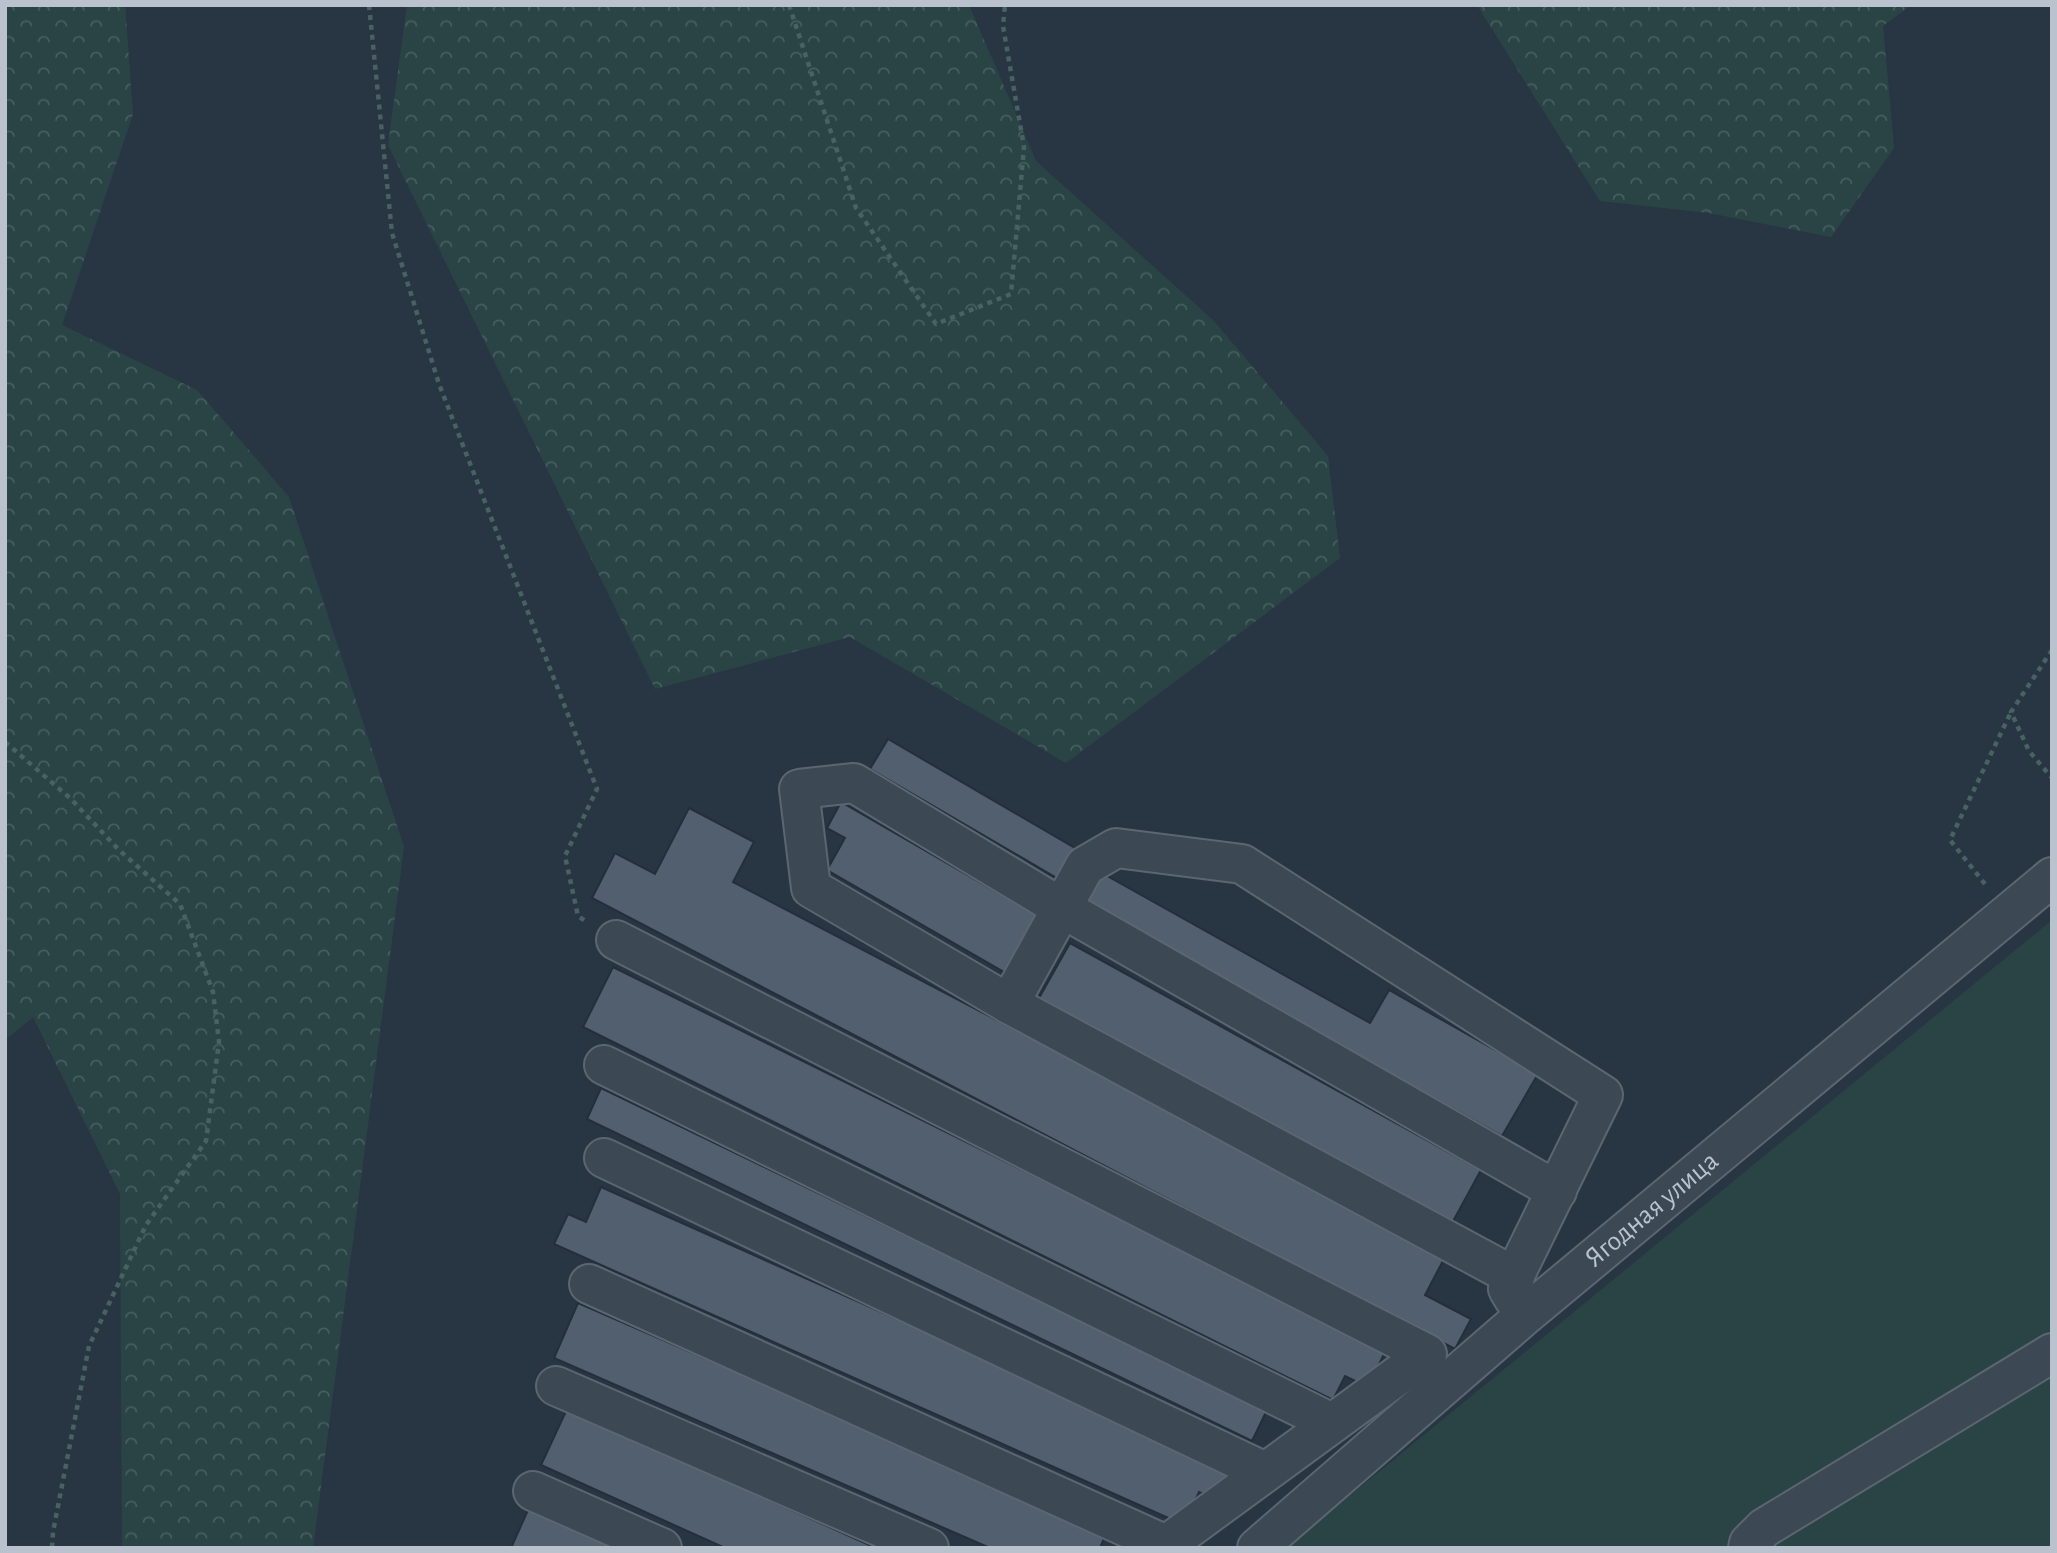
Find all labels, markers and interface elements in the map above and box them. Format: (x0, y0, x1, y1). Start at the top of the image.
street label: Ягодная улица (1580, 1146, 1724, 1273)

